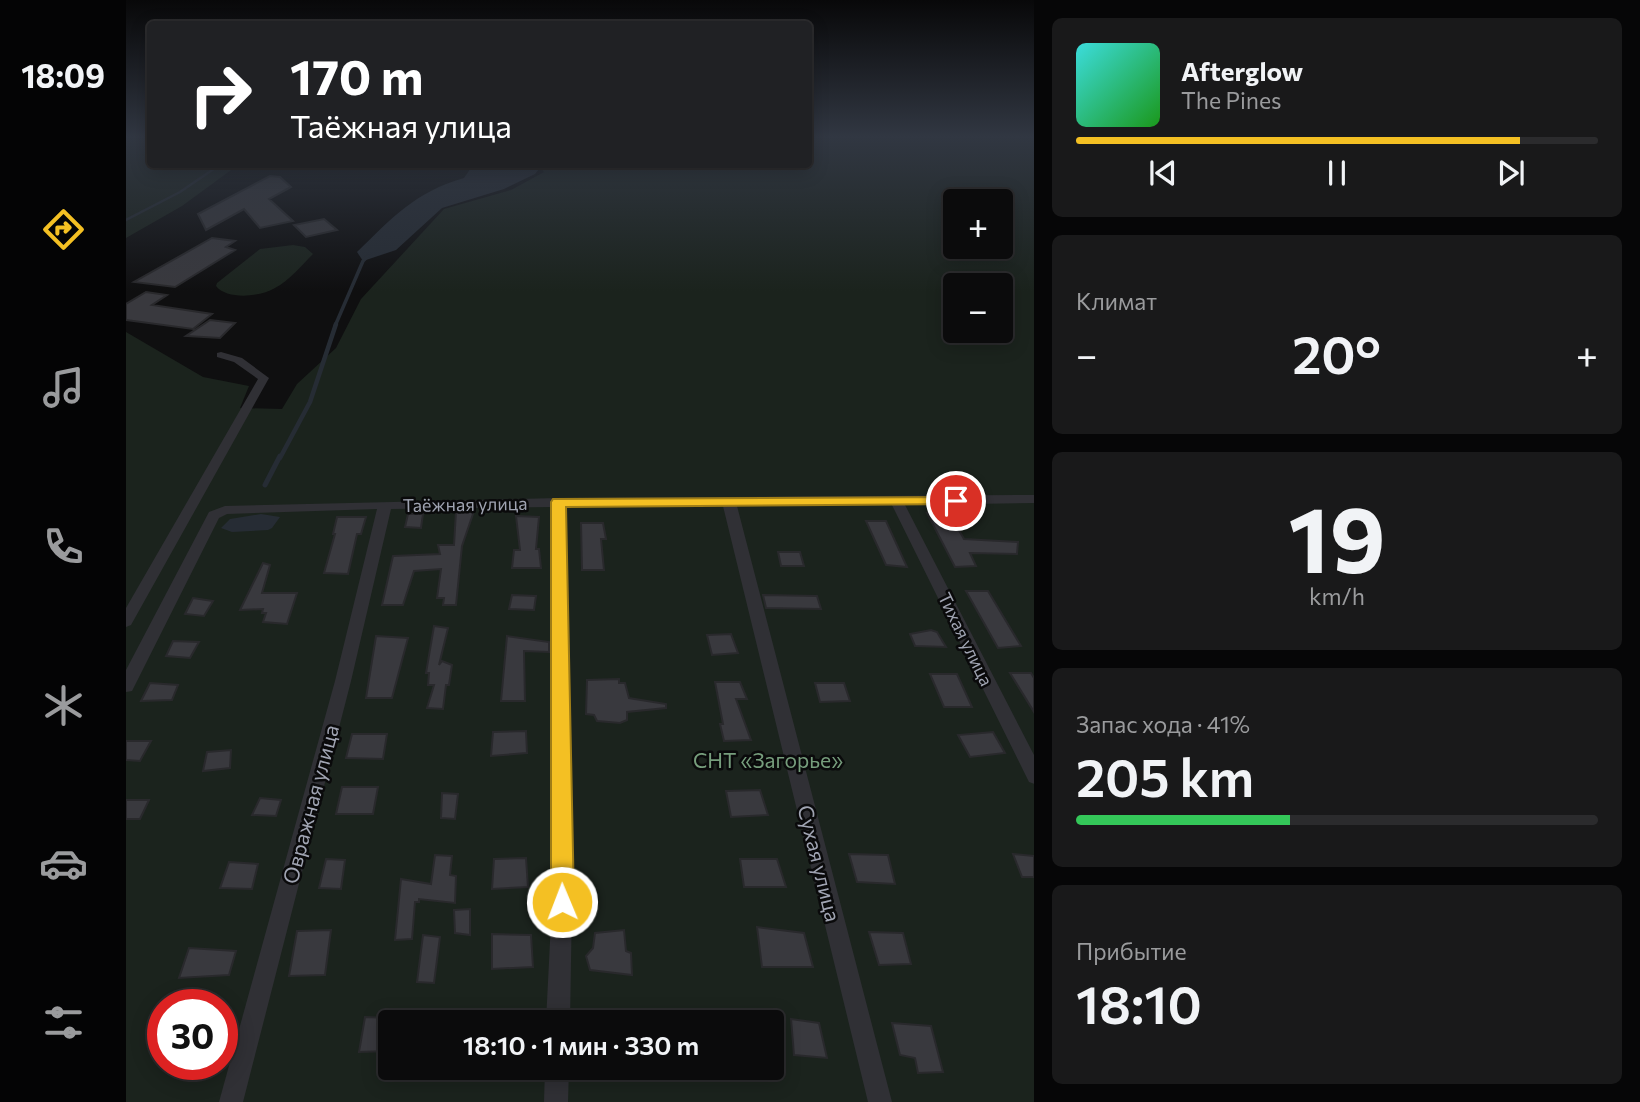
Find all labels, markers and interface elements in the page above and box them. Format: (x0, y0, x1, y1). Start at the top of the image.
text: 170 m (290, 45, 423, 105)
icon: right (175, 49, 266, 140)
text: 18:09 (21, 55, 105, 95)
text: Afterglow (1181, 55, 1303, 86)
text: The Pines (1181, 86, 1282, 114)
text: Таёжная улица (290, 105, 512, 145)
icon: previous (1144, 154, 1182, 192)
icon: pause (1318, 154, 1356, 192)
icon: next (1492, 154, 1530, 192)
map controls (943, 189, 1013, 343)
button: + (943, 189, 1013, 259)
icon: directions (39, 205, 88, 254)
button: − (943, 273, 1013, 343)
text: Климат (1076, 287, 1157, 315)
text: 20° (1292, 321, 1381, 385)
text: − (1076, 330, 1098, 377)
text: + (1576, 330, 1598, 377)
icon: music (39, 363, 88, 412)
pin (926, 471, 986, 531)
text: 19 (1288, 480, 1386, 592)
icon: arrive (937, 482, 975, 520)
street label: Таёжная улица (402, 492, 528, 516)
icon: phone (39, 522, 88, 571)
text: km/h (1309, 582, 1365, 610)
street label: Тихая улица (934, 589, 998, 689)
icon: climate (39, 681, 88, 730)
text: Запас хода · 41% (1076, 710, 1250, 738)
street label: Овражная улица (277, 722, 343, 886)
text: 205 km (1076, 744, 1254, 808)
park label: СНТ «Загорье» (693, 747, 843, 772)
street label: Сухая улица (793, 802, 847, 924)
icon: car (39, 839, 88, 888)
position arrow (525, 865, 599, 939)
text: Прибытие (1076, 937, 1187, 965)
text: 18:10 (1076, 971, 1202, 1035)
speed limit sign: 30 (147, 989, 238, 1080)
icon: filters (39, 998, 88, 1047)
text: 18:10 · 1 мин · 330 m (463, 1029, 699, 1060)

